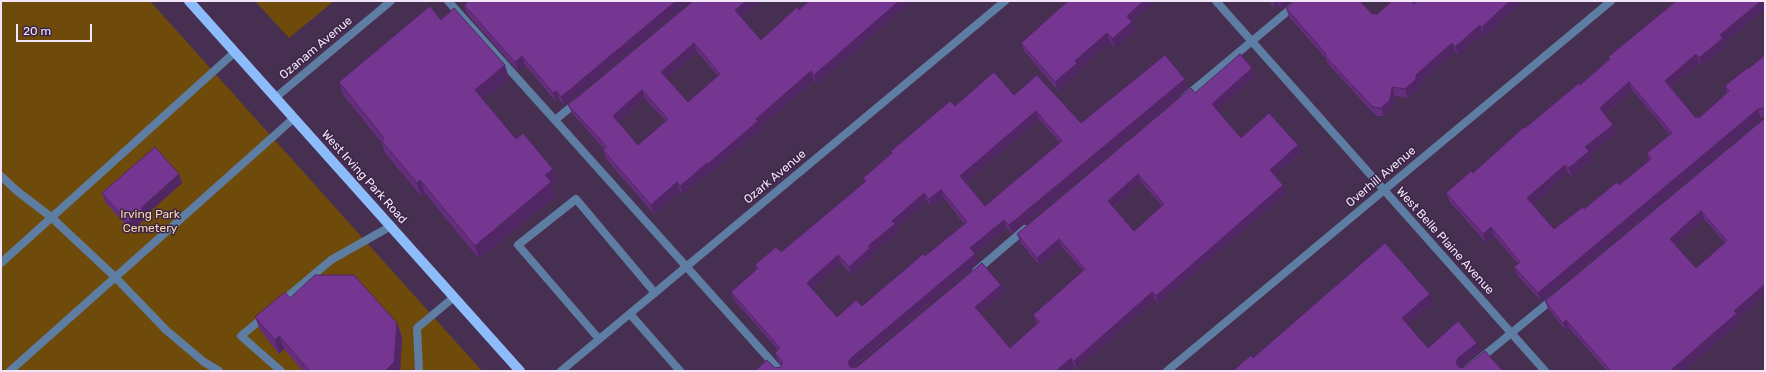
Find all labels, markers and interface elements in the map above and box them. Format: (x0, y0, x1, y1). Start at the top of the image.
street label: Ozanam Avenue (277, 13, 355, 83)
scale bar (18, 16, 94, 42)
text: 20 m (23, 24, 51, 38)
street label: West Irving Park Road (318, 127, 410, 227)
street label: Overhill Avenue (1343, 144, 1419, 210)
street label: Ozark Avenue (741, 147, 809, 207)
street label: West Belle Plaine Avenue (1393, 184, 1497, 298)
park label: Irving Park Cemetery (120, 208, 180, 236)

